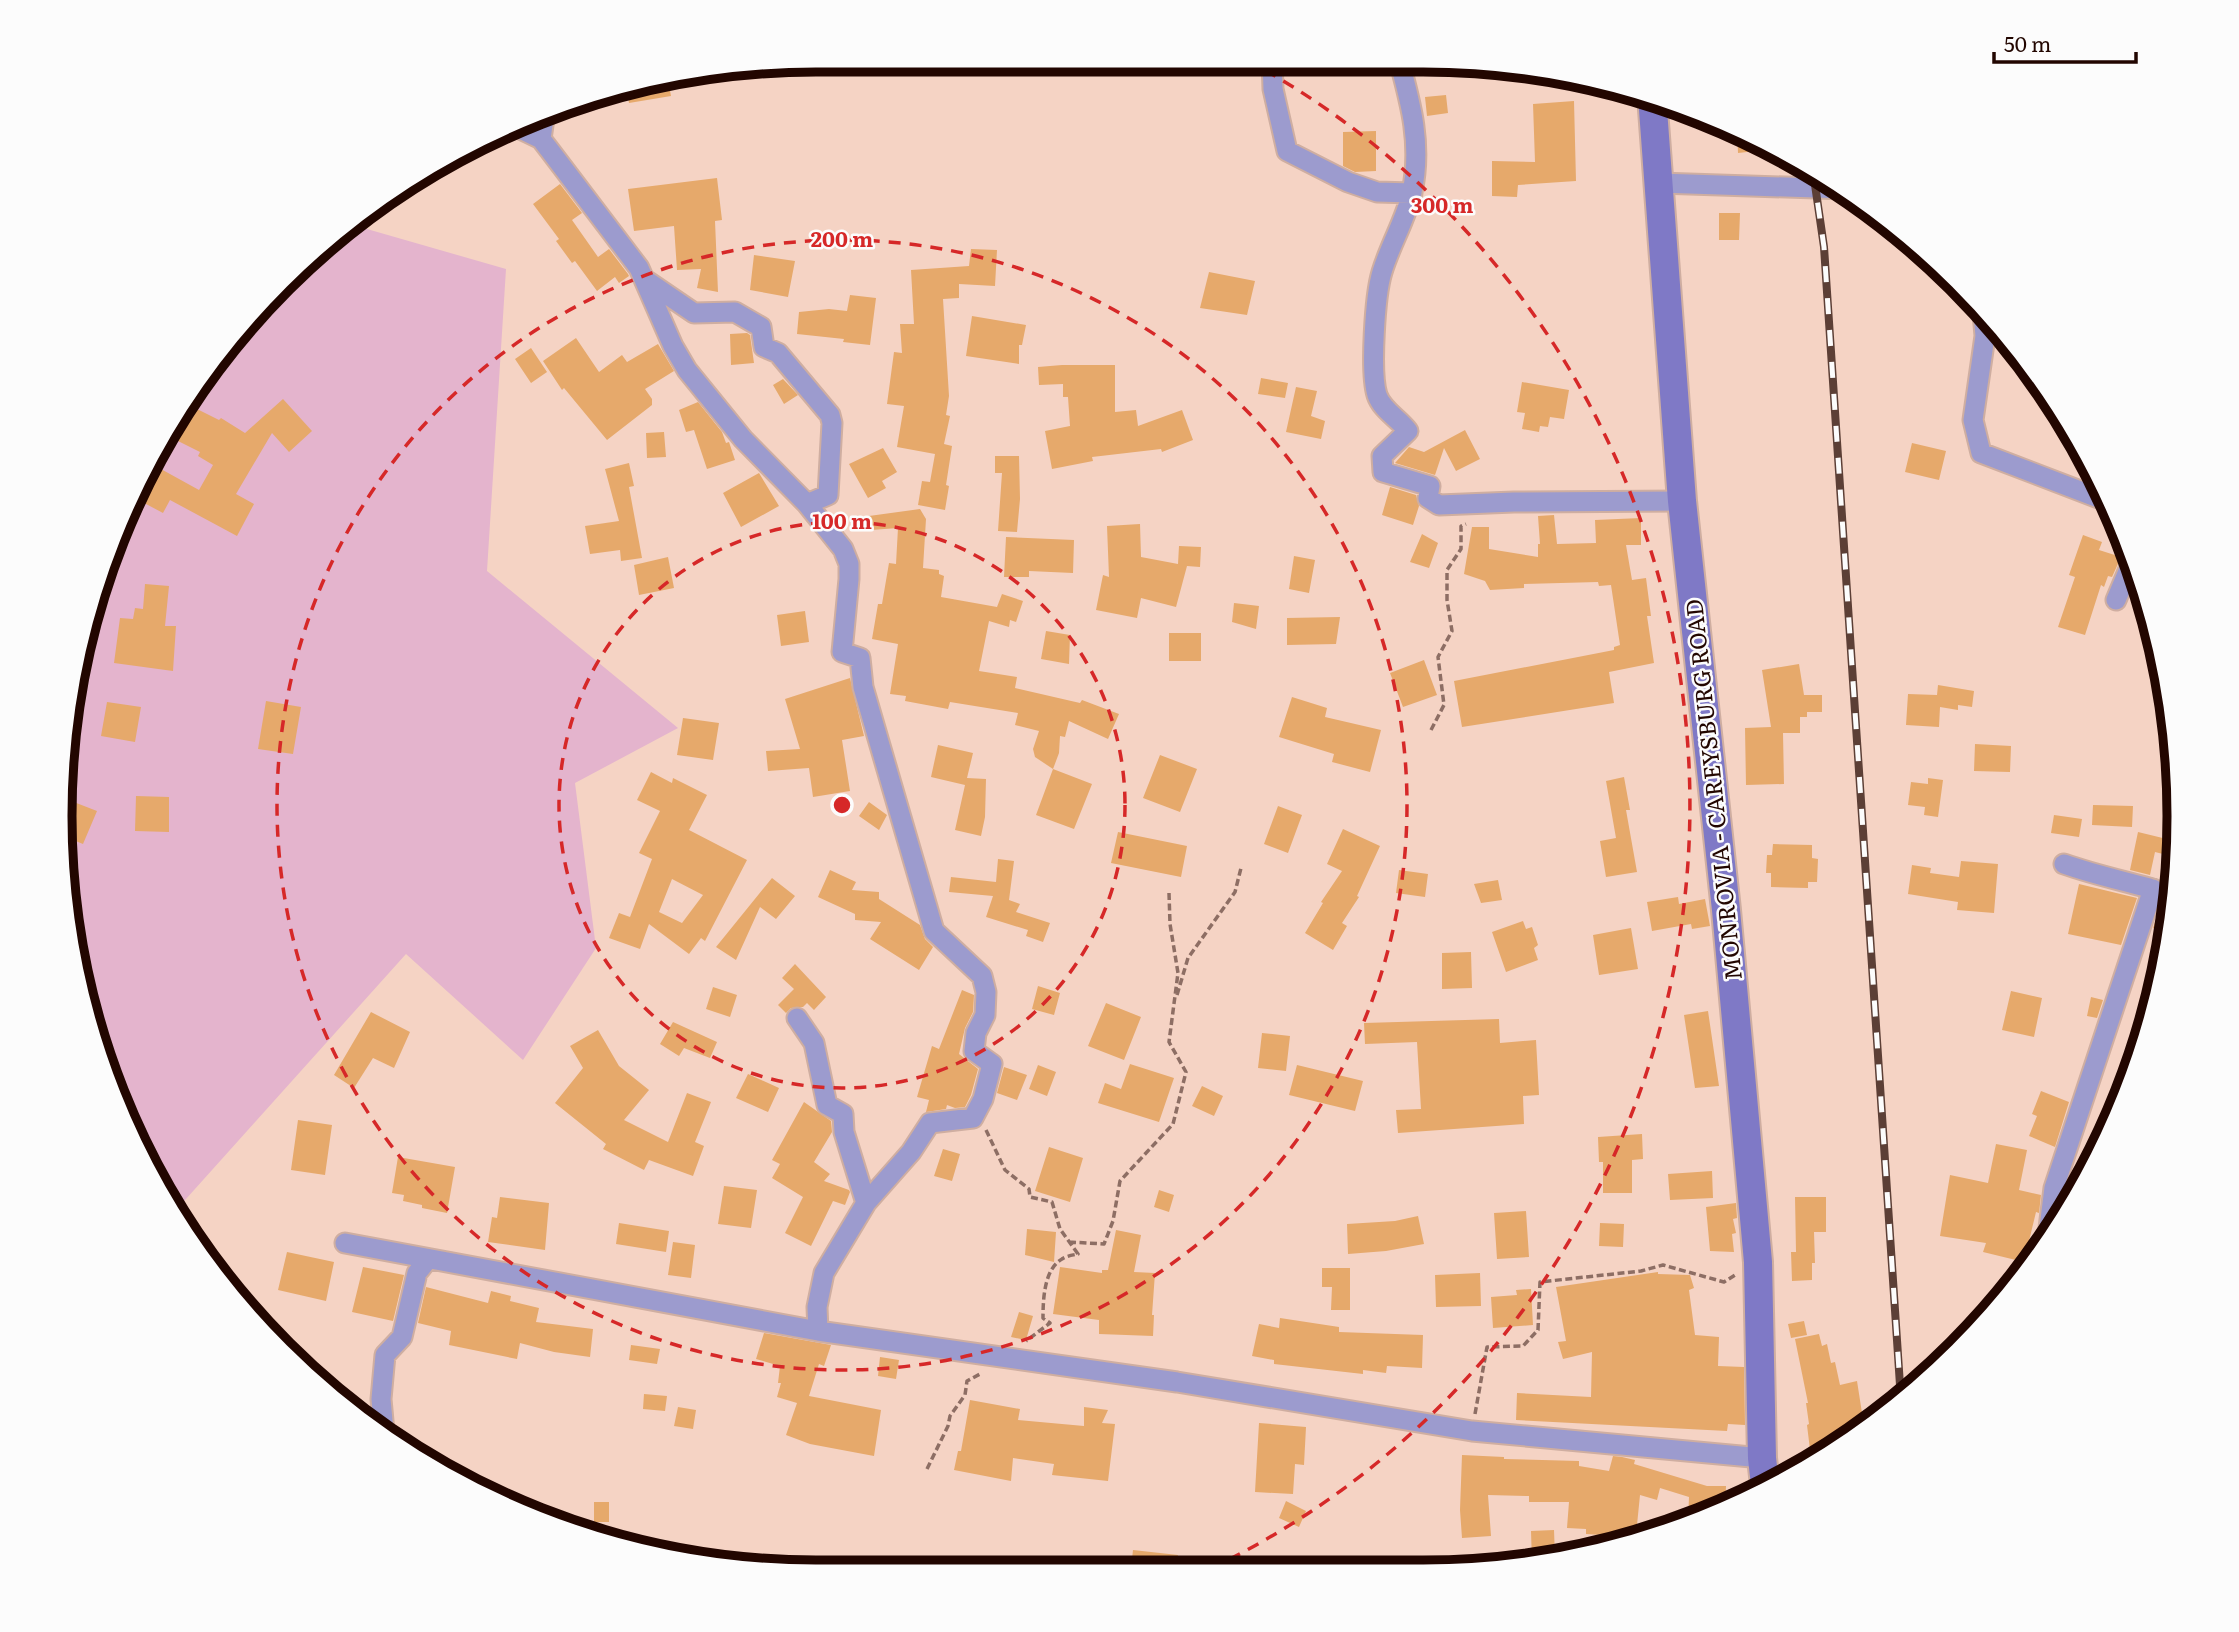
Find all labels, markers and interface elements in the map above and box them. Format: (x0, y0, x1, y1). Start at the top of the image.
scale bar (1994, 21, 2136, 65)
text: 50 m (2004, 27, 2051, 58)
text: 300 m (1411, 188, 1473, 219)
text: 200 m (811, 222, 873, 253)
text: 100 m (812, 504, 872, 535)
street label: MONROVIA - CAREYSBURG ROAD (1675, 598, 1749, 982)
centre of rings (830, 793, 854, 817)

